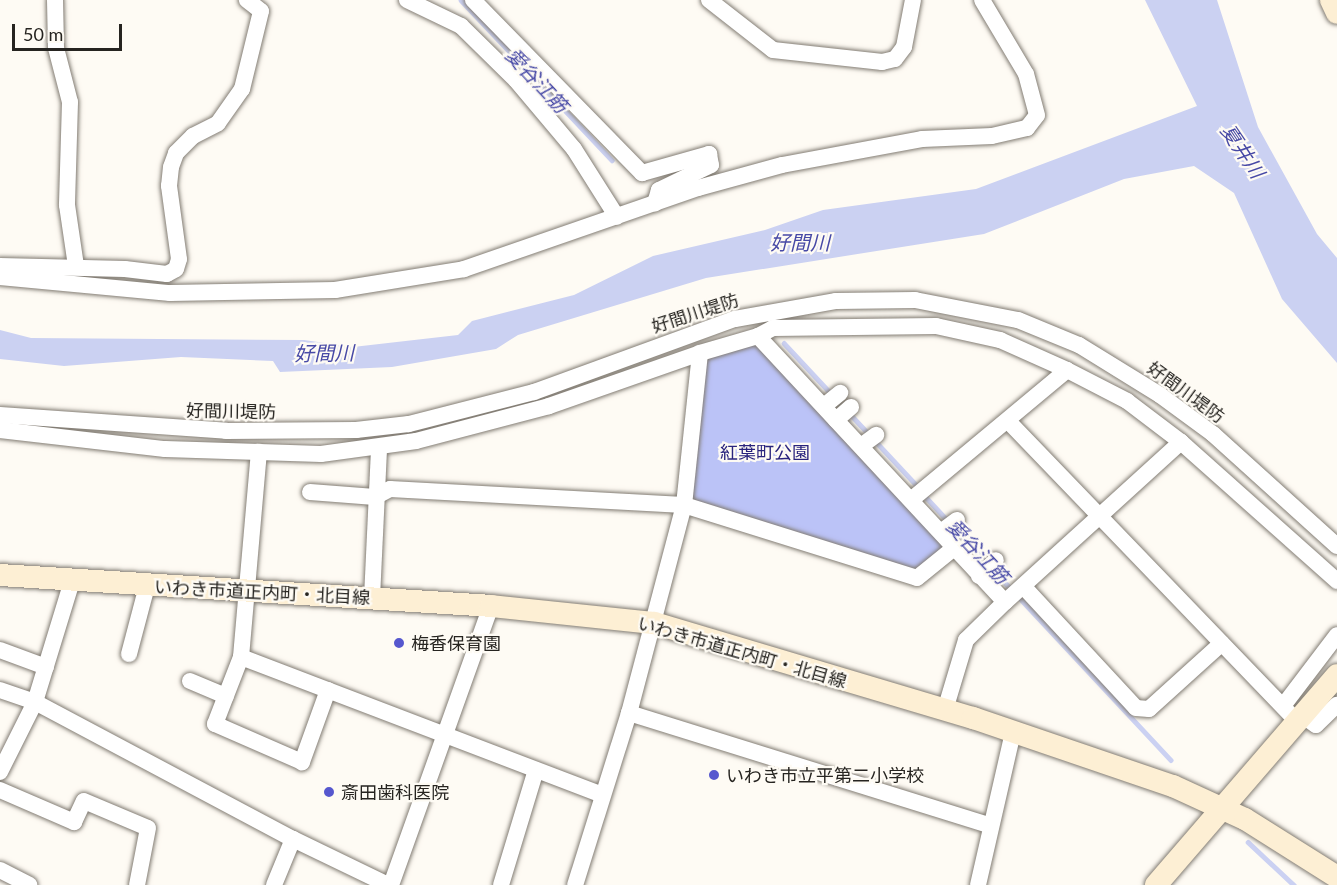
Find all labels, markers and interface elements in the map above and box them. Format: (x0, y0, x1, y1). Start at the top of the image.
scale bar (15, 12, 124, 50)
text: 50 m (23, 23, 63, 45)
water label: 愛谷江筋 (501, 43, 573, 117)
water label: 夏井川 (1216, 119, 1270, 183)
water label: 好間川 (770, 230, 830, 254)
street label: 好間川堤防 (649, 289, 741, 337)
water label: 好間川 (294, 340, 354, 366)
street label: 好間川堤防 (1143, 357, 1229, 427)
street label: 好間川堤防 (186, 399, 276, 423)
park label: 紅葉町公園 (720, 441, 810, 463)
water label: 愛谷江筋 (942, 514, 1014, 588)
street label: いわき市道正内町・北目線 (154, 576, 370, 608)
street label: いわき市道正内町・北目線 (635, 612, 849, 692)
place label: 梅香保育園 (411, 632, 501, 654)
marker: 梅香保育園 (392, 636, 406, 650)
place label: いわき市立平第二小学校 (726, 764, 924, 786)
marker: いわき市立平第二小学校 (707, 768, 721, 782)
place label: 斎田歯科医院 (341, 781, 449, 803)
marker: 斎田歯科医院 (322, 785, 336, 799)

